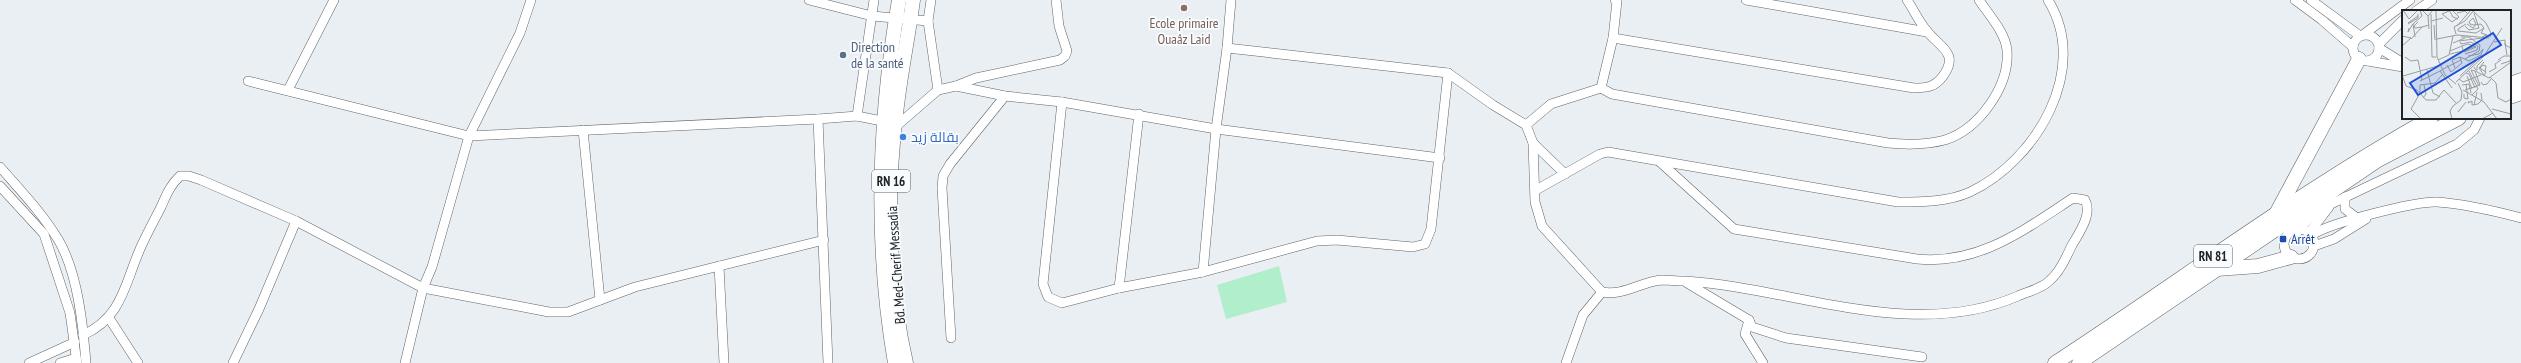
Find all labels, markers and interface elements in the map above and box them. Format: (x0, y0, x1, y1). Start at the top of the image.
marker: Ecole primaire Ouaâz Laid (1179, 3, 1189, 13)
inset map (2402, 10, 2511, 119)
place label: Ecole primaire Ouaâz Laid (1149, 14, 1219, 48)
place label: Direction de la santé (851, 38, 904, 72)
marker: Direction de la santé (838, 50, 848, 60)
place label: بقالة زيد (911, 128, 959, 146)
marker: بقالة زيد (898, 132, 908, 142)
road number: RN 16 (872, 170, 910, 192)
street label: Bd. Med-Cherif Messadia (883, 205, 909, 325)
place label: Arrêt (2291, 230, 2315, 248)
marker: Arrêt (2278, 234, 2288, 244)
road number: RN 81 (2194, 245, 2232, 267)

